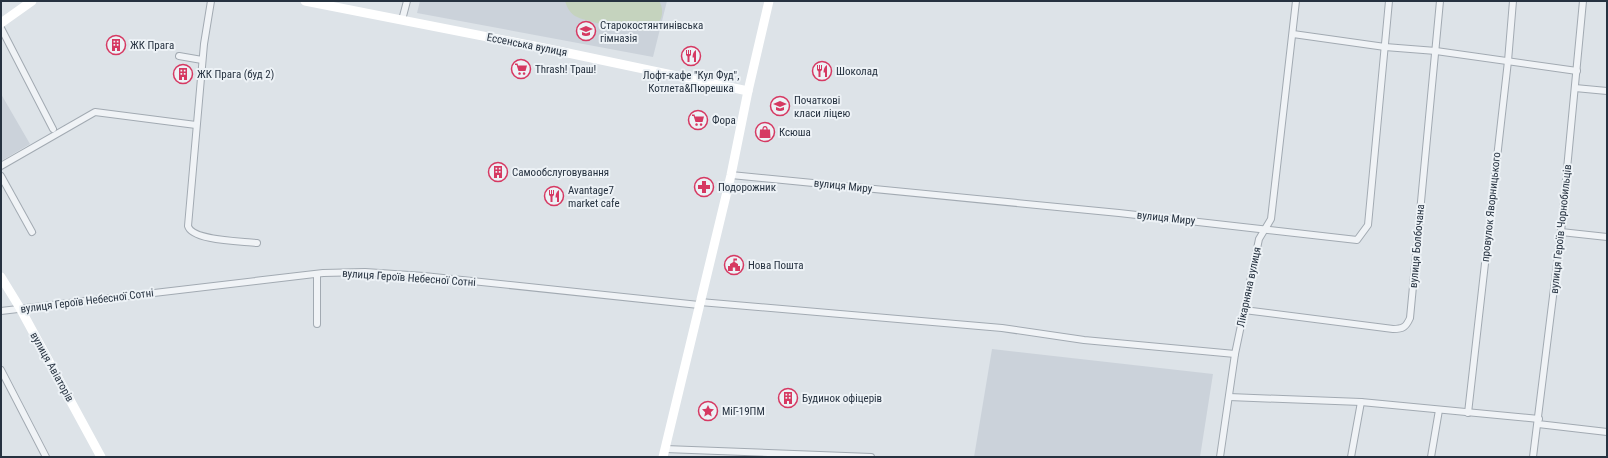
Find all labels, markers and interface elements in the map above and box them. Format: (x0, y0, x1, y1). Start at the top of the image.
place label: Старокостянтинівська гімназія (600, 19, 703, 45)
school or university icon: Старокостянтинівська гімназія (575, 20, 597, 42)
street label: Ессенська вулиця (486, 31, 568, 59)
building icon: ЖК Прага (105, 34, 127, 56)
place label: ЖК Прага (130, 39, 174, 52)
restaurant icon: Лофт-кафе "Кул Фуд", Котлета&Пюрешка (680, 45, 702, 67)
supermarket icon: Thrash! Траш! (510, 58, 532, 80)
restaurant icon: Шоколад (811, 60, 833, 82)
building icon: ЖК Прага (буд 2) (172, 63, 194, 85)
place label: Thrash! Траш! (535, 63, 596, 76)
place label: Шоколад (836, 65, 878, 78)
place label: ЖК Прага (буд 2) (197, 68, 274, 81)
place label: Лофт-кафе "Кул Фуд", Котлета&Пюрешка (643, 69, 739, 95)
place label: Початкові класи ліцею (794, 94, 850, 120)
school or university icon: Початкові класи ліцею (769, 95, 791, 117)
supermarket icon: Фора (687, 109, 709, 131)
place label: Фора (712, 114, 736, 127)
shop icon: Ксюша (754, 121, 776, 143)
place label: Ксюша (779, 126, 811, 139)
street label: провулок Яворницького (1479, 151, 1503, 263)
building icon: Самообслуговування (487, 161, 509, 183)
street label: вулиця Героїв Чорнобильців (1548, 164, 1574, 294)
place label: Самообслуговування (512, 166, 609, 179)
pharmacy icon: Подорожник (693, 176, 715, 198)
street label: вулиця Миру (813, 176, 873, 196)
place label: Подорожник (718, 181, 777, 194)
place label: Avantage7 market cafe (568, 184, 620, 210)
restaurant icon: Avantage7 market cafe (543, 185, 565, 207)
street label: вулиця Болбочана (1407, 204, 1427, 288)
street label: вулиця Миру (1136, 208, 1196, 228)
street label: Лікарняна вулиця (1234, 246, 1264, 328)
public building icon: Нова Пошта (723, 254, 745, 276)
place label: Нова Пошта (748, 259, 804, 272)
street label: вулиця Героїв Небесної Сотні (342, 267, 476, 289)
street label: вулиця Героїв Небесної Сотні (20, 286, 154, 316)
street label: вулиця Авіаторів (27, 330, 77, 404)
building icon: Будинок офіцерів (777, 387, 799, 409)
place label: Будинок офіцерів (802, 392, 882, 405)
place icon: МіГ-19ПМ (697, 400, 719, 422)
place label: МіГ-19ПМ (722, 405, 765, 418)

